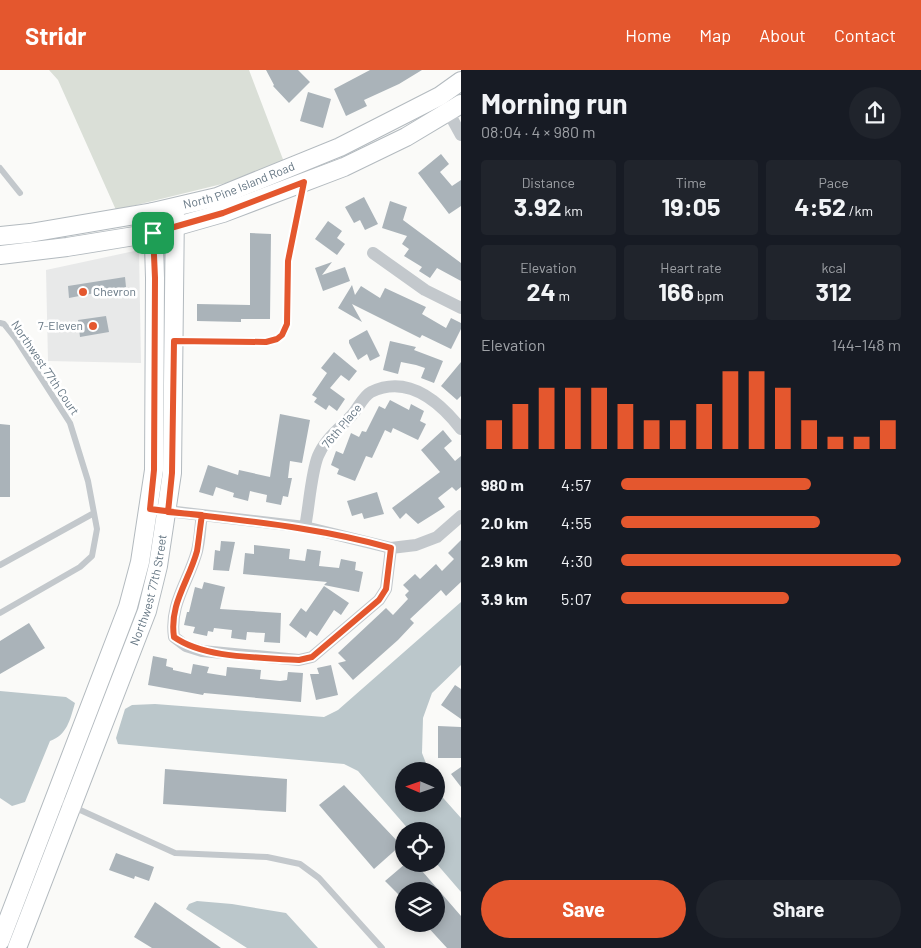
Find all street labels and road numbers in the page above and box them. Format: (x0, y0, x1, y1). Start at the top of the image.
street label: North Pine Island Road (182, 158, 296, 211)
street label: Northwest 77th Court (9, 318, 83, 417)
street label: 76th Place (319, 400, 364, 450)
street label: Northwest 77th Street (126, 533, 169, 647)

